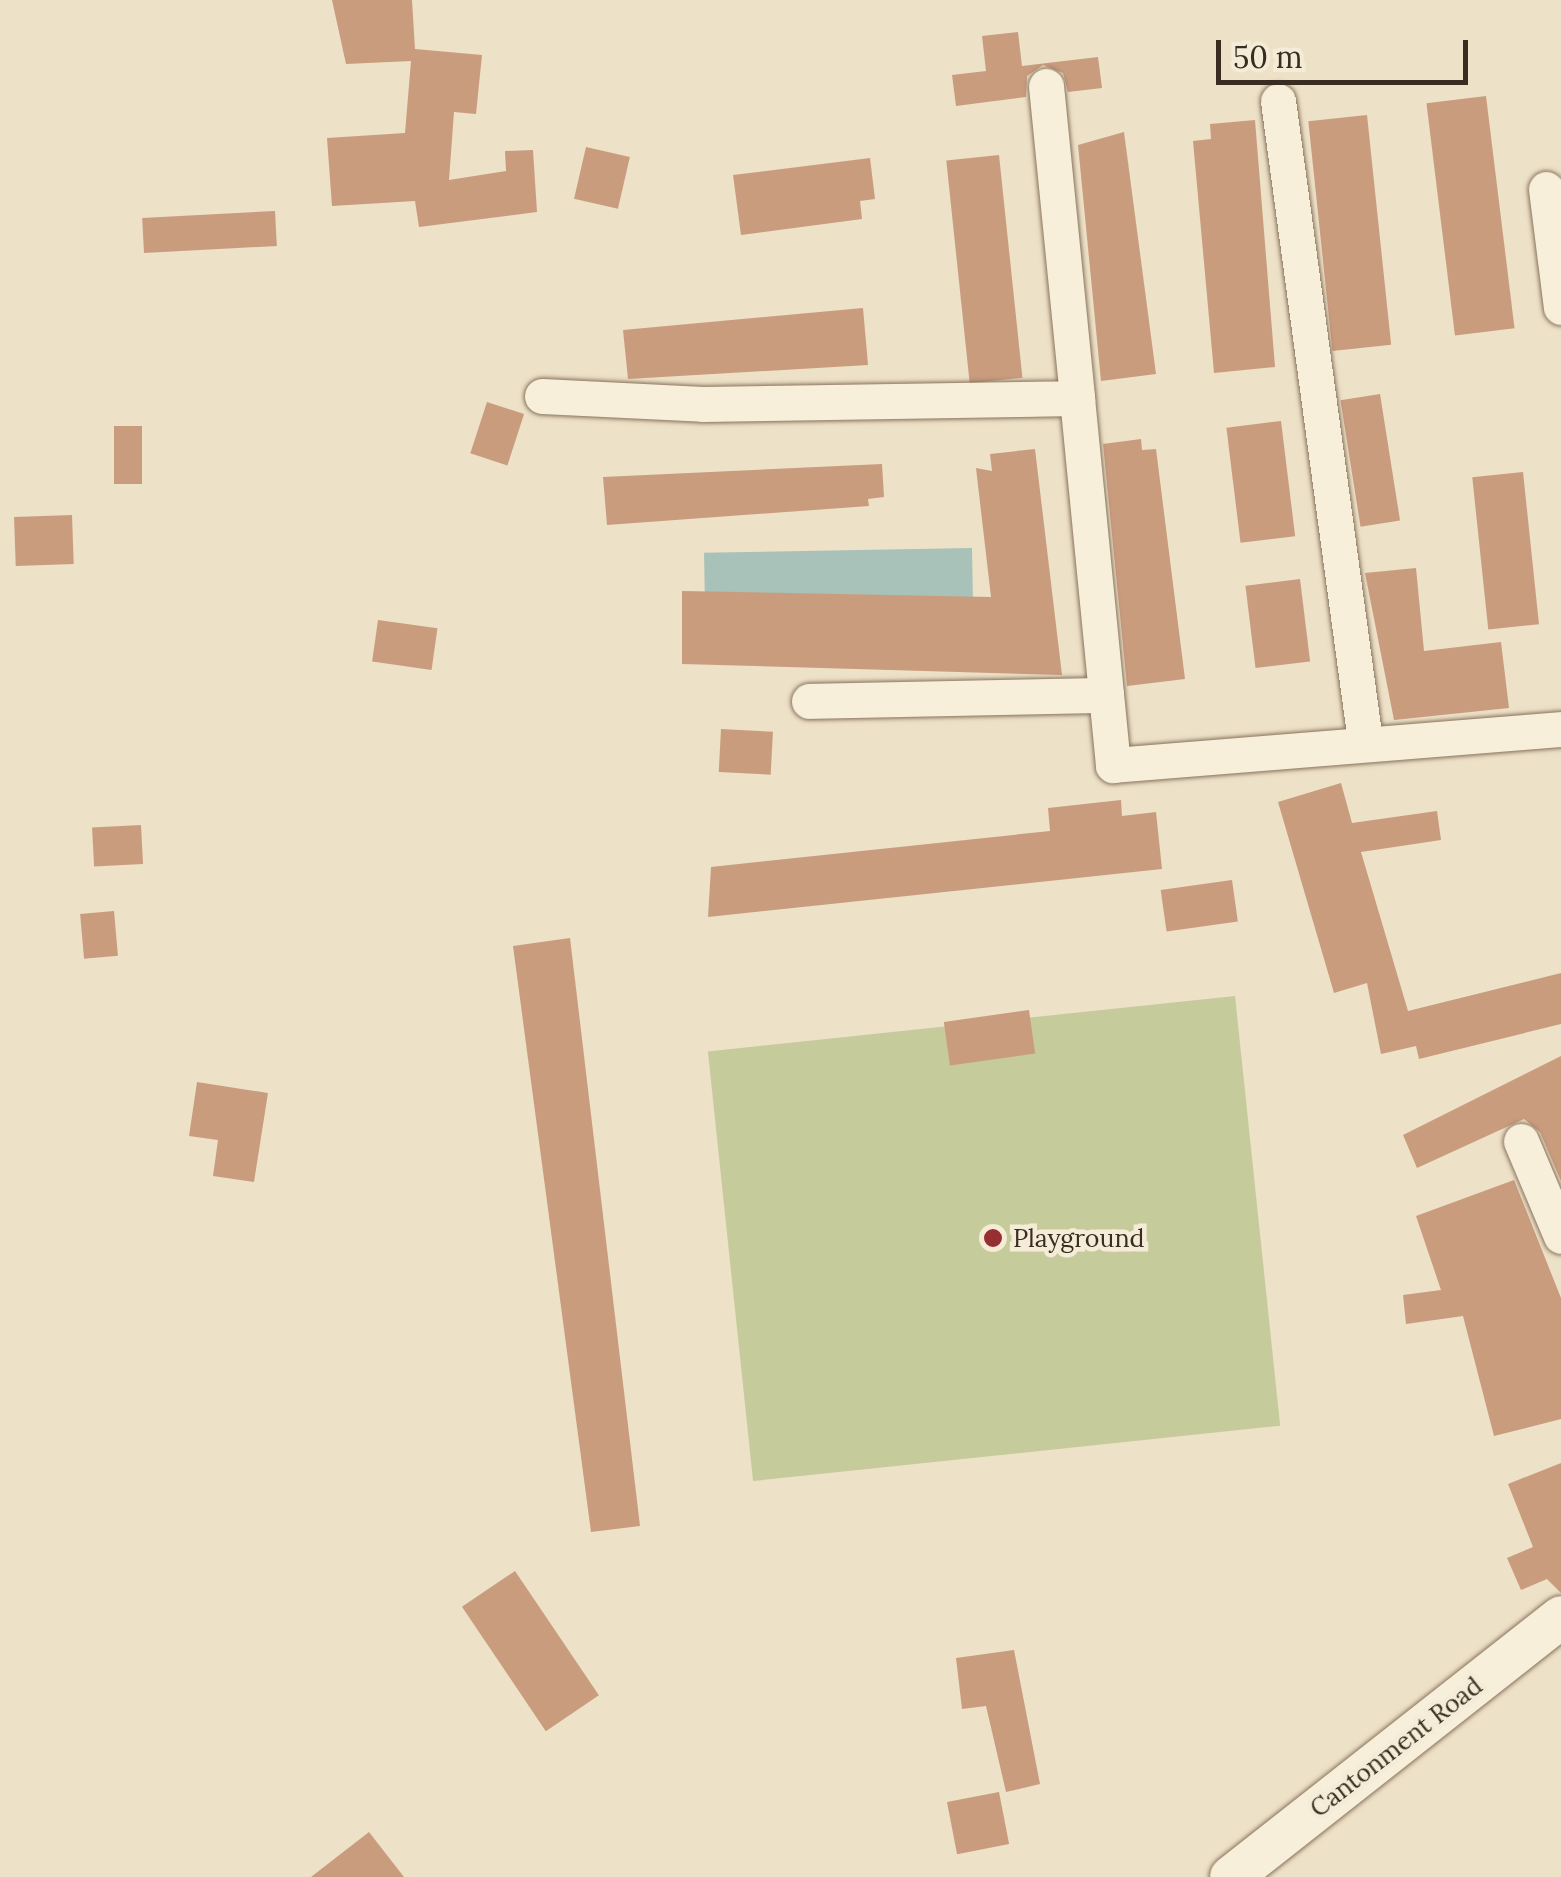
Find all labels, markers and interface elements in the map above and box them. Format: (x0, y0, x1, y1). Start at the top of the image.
scale bar (1221, 20, 1474, 82)
text: 50 m (1233, 38, 1303, 76)
place label: Playground (1013, 1223, 1144, 1253)
marker: Playground (982, 1227, 1004, 1249)
street label: Cantonment Road (1304, 1671, 1488, 1823)

